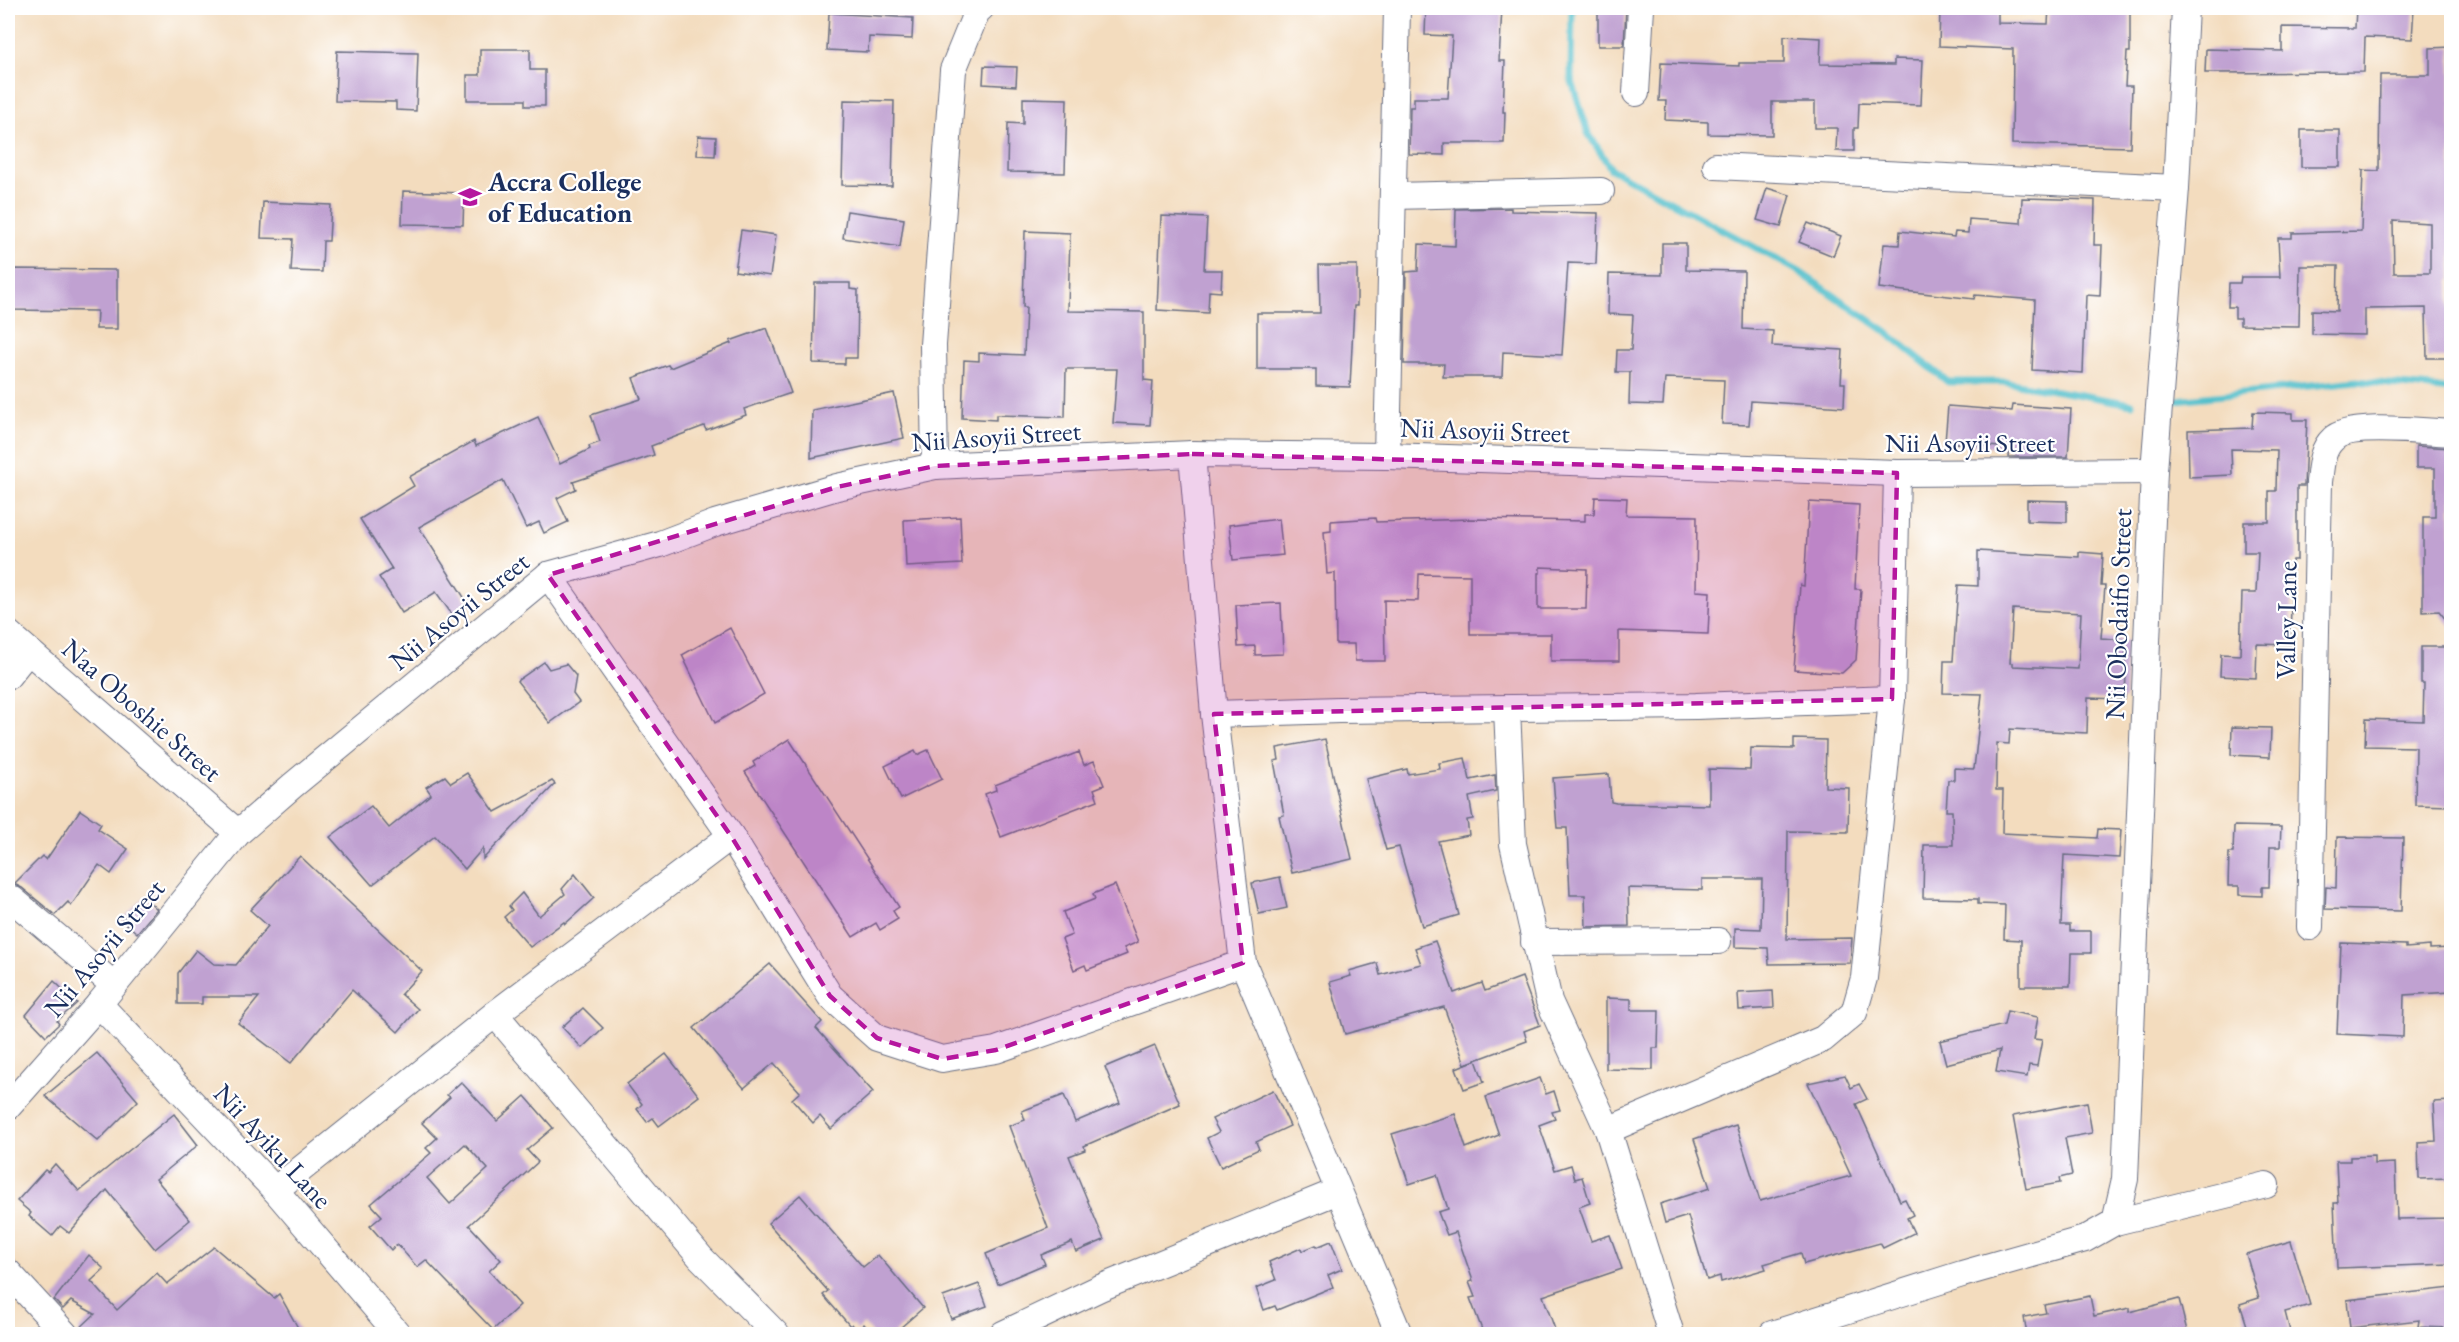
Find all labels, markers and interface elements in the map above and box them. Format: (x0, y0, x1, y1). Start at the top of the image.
place label: Accra College of Education (487, 164, 642, 230)
school or university icon: Accra College of Education (457, 184, 483, 210)
street label: Nii Asoyii Street (1399, 410, 1571, 450)
street label: Nii Asoyii Street (910, 413, 1082, 459)
street label: Nii Asoyii Street (1885, 425, 2055, 460)
street label: Nii Obodaifio Street (2097, 507, 2139, 720)
street label: Nii Asoyii Street (382, 544, 536, 678)
street label: Valley Lane (2267, 561, 2305, 679)
street label: Naa Oboshie Street (55, 631, 230, 789)
street label: Nii Asoyii Street (36, 871, 172, 1024)
street label: Nii Ayiku Lane (206, 1076, 340, 1216)

